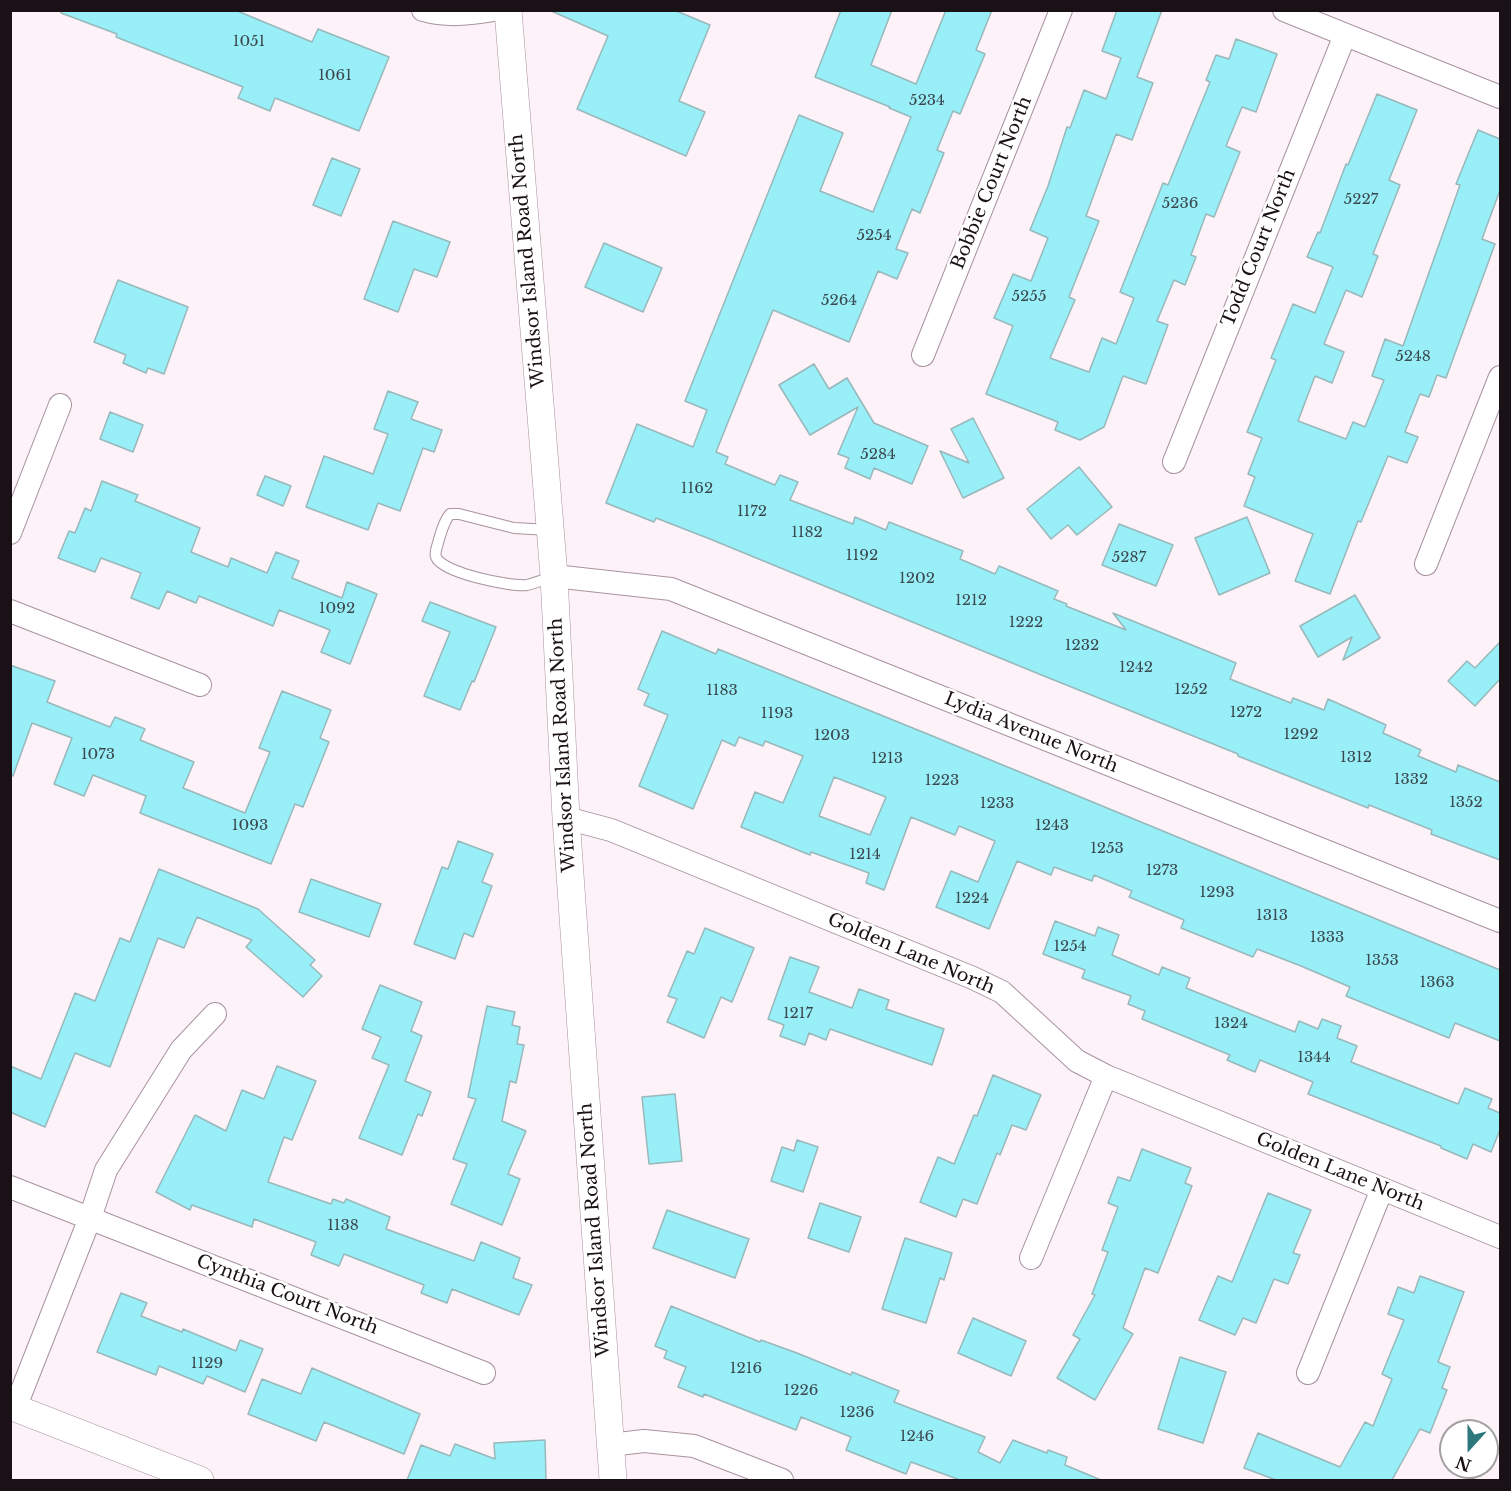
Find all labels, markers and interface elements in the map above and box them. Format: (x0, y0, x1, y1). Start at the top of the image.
house number: 1051 (233, 33, 265, 51)
house number: 1061 (318, 67, 352, 85)
house number: 5234 (909, 92, 945, 110)
street label: Bobbie Court North (947, 93, 1037, 273)
street label: Windsor Island Road North (506, 133, 550, 389)
street label: Todd Court North (1218, 166, 1300, 330)
house number: 5227 (1344, 191, 1378, 209)
house number: 5236 (1162, 195, 1198, 213)
house number: 5254 (856, 227, 892, 245)
house number: 5255 (1012, 288, 1046, 306)
house number: 5264 (821, 292, 857, 310)
house number: 5248 (1395, 348, 1431, 366)
house number: 5284 (860, 446, 896, 464)
house number: 1162 (681, 480, 713, 498)
house number: 1172 (737, 503, 767, 521)
house number: 1182 (791, 524, 823, 542)
house number: 1192 (846, 547, 878, 565)
house number: 5287 (1112, 549, 1146, 567)
house number: 1202 (899, 570, 935, 588)
house number: 1212 (955, 592, 987, 610)
house number: 1092 (319, 600, 355, 618)
house number: 1222 (1009, 614, 1043, 632)
street label: Windsor Island Road North (546, 617, 580, 873)
house number: 1232 (1065, 637, 1099, 655)
house number: 1242 (1119, 659, 1153, 677)
house number: 1252 (1174, 681, 1208, 699)
house number: 1183 (706, 682, 738, 700)
street label: Lydia Avenue North (941, 688, 1121, 778)
house number: 1272 (1230, 704, 1262, 722)
house number: 1193 (761, 705, 793, 723)
house number: 1292 (1284, 726, 1318, 744)
house number: 1203 (814, 727, 850, 745)
house number: 1073 (81, 746, 115, 764)
house number: 1312 (1340, 749, 1372, 767)
house number: 1213 (871, 750, 903, 768)
house number: 1332 (1394, 771, 1428, 789)
house number: 1223 (925, 772, 959, 790)
house number: 1352 (1449, 794, 1483, 812)
house number: 1233 (980, 795, 1014, 813)
house number: 1093 (232, 817, 268, 835)
house number: 1243 (1035, 817, 1069, 835)
house number: 1253 (1090, 840, 1124, 858)
house number: 1214 (849, 846, 881, 864)
house number: 1273 (1146, 862, 1178, 880)
house number: 1293 (1200, 884, 1234, 902)
house number: 1224 (955, 890, 989, 908)
house number: 1313 (1256, 907, 1288, 925)
street label: Golden Lane North (824, 909, 998, 999)
house number: 1333 (1310, 929, 1344, 947)
house number: 1254 (1053, 938, 1087, 956)
house number: 1353 (1365, 952, 1399, 970)
house number: 1363 (1420, 974, 1454, 992)
house number: 1217 (783, 1005, 813, 1023)
house number: 1324 (1214, 1015, 1248, 1033)
house number: 1344 (1297, 1049, 1331, 1067)
street label: Windsor Island Road North (575, 1102, 615, 1358)
street label: Golden Lane North (1253, 1128, 1427, 1216)
house number: 1138 (327, 1217, 359, 1235)
street label: Cynthia Court North (193, 1250, 381, 1340)
house number: 1129 (191, 1355, 223, 1373)
house number: 1216 (730, 1360, 762, 1378)
house number: 1226 (784, 1382, 818, 1400)
house number: 1236 (840, 1404, 874, 1422)
north arrow (1439, 1419, 1499, 1479)
house number: 1246 (900, 1428, 934, 1446)
text: N (1453, 1452, 1474, 1476)

